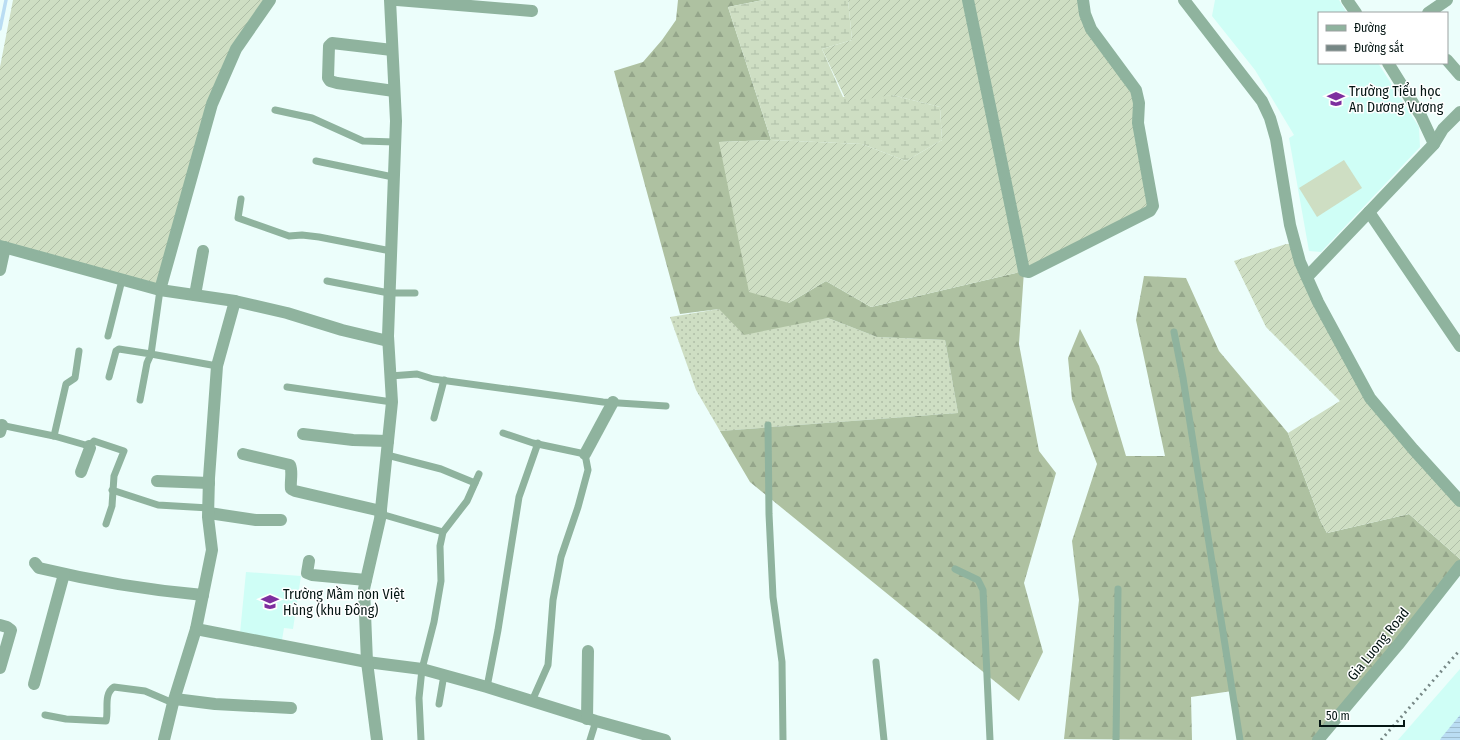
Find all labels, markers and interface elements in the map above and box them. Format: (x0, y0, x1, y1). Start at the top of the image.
legend (1318, 12, 1448, 64)
text: Đường (1354, 21, 1386, 35)
text: Đường sắt (1354, 39, 1404, 55)
place label: Trường Tiểu học An Dương Vương (1349, 82, 1444, 116)
school or university icon: Trường Tiểu học An Dương Vương (1326, 89, 1346, 109)
place label: Trường Mầm non Việt Hùng (khu Đông) (283, 585, 405, 619)
school or university icon: Trường Mầm non Việt Hùng (khu Đông) (260, 592, 280, 612)
street label: Gia Luong Road (1344, 605, 1413, 684)
scale bar (1320, 702, 1404, 728)
text: 50 m (1326, 709, 1350, 723)

